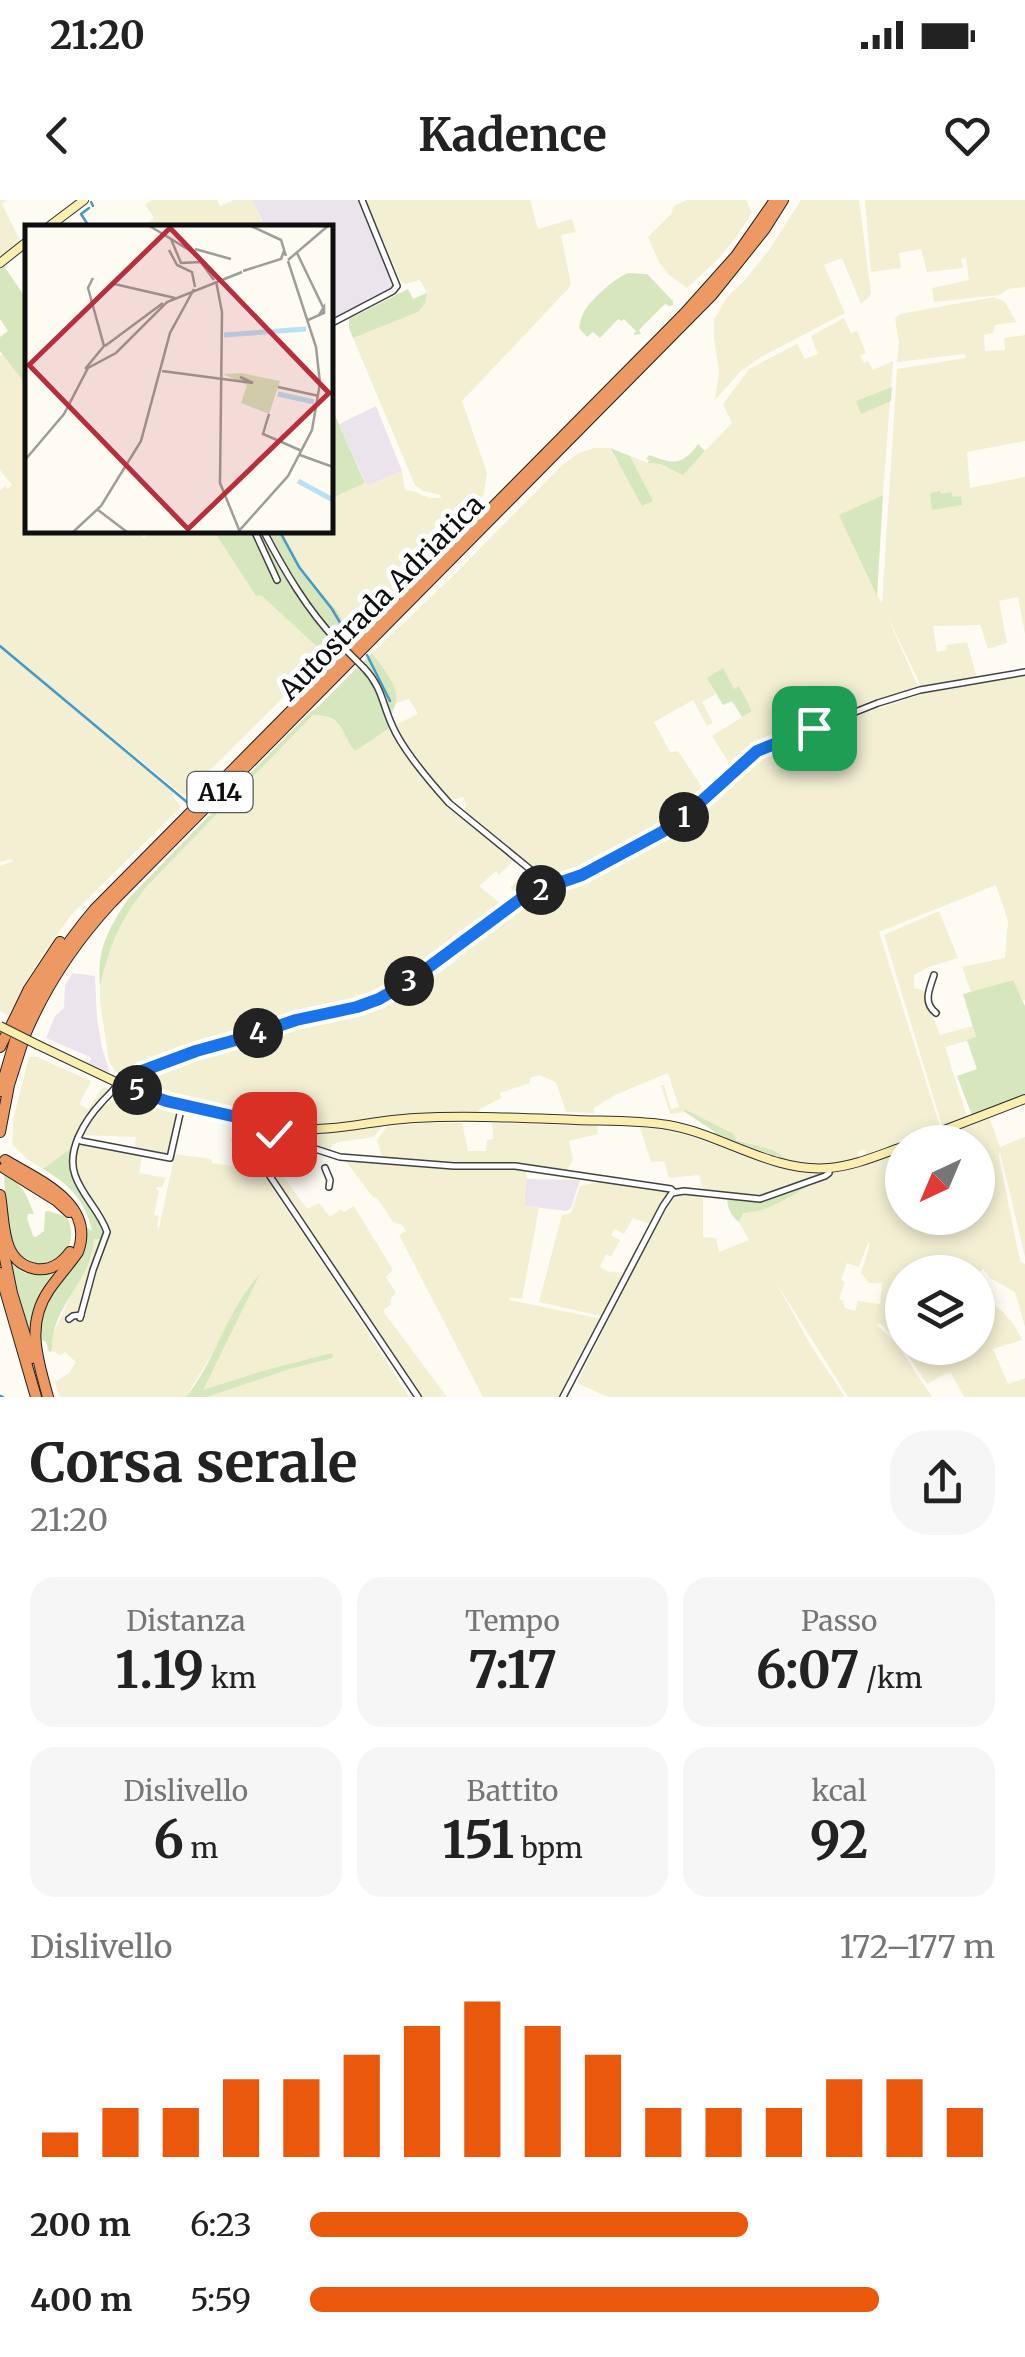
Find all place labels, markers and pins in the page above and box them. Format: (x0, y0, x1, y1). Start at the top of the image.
pin (772, 686, 857, 771)
pin: 1 (659, 792, 709, 842)
pin: 2 (516, 865, 566, 915)
pin: 3 (384, 956, 434, 1006)
pin: 4 (233, 1008, 283, 1058)
pin: 5 (112, 1065, 162, 1115)
pin (232, 1092, 317, 1177)

